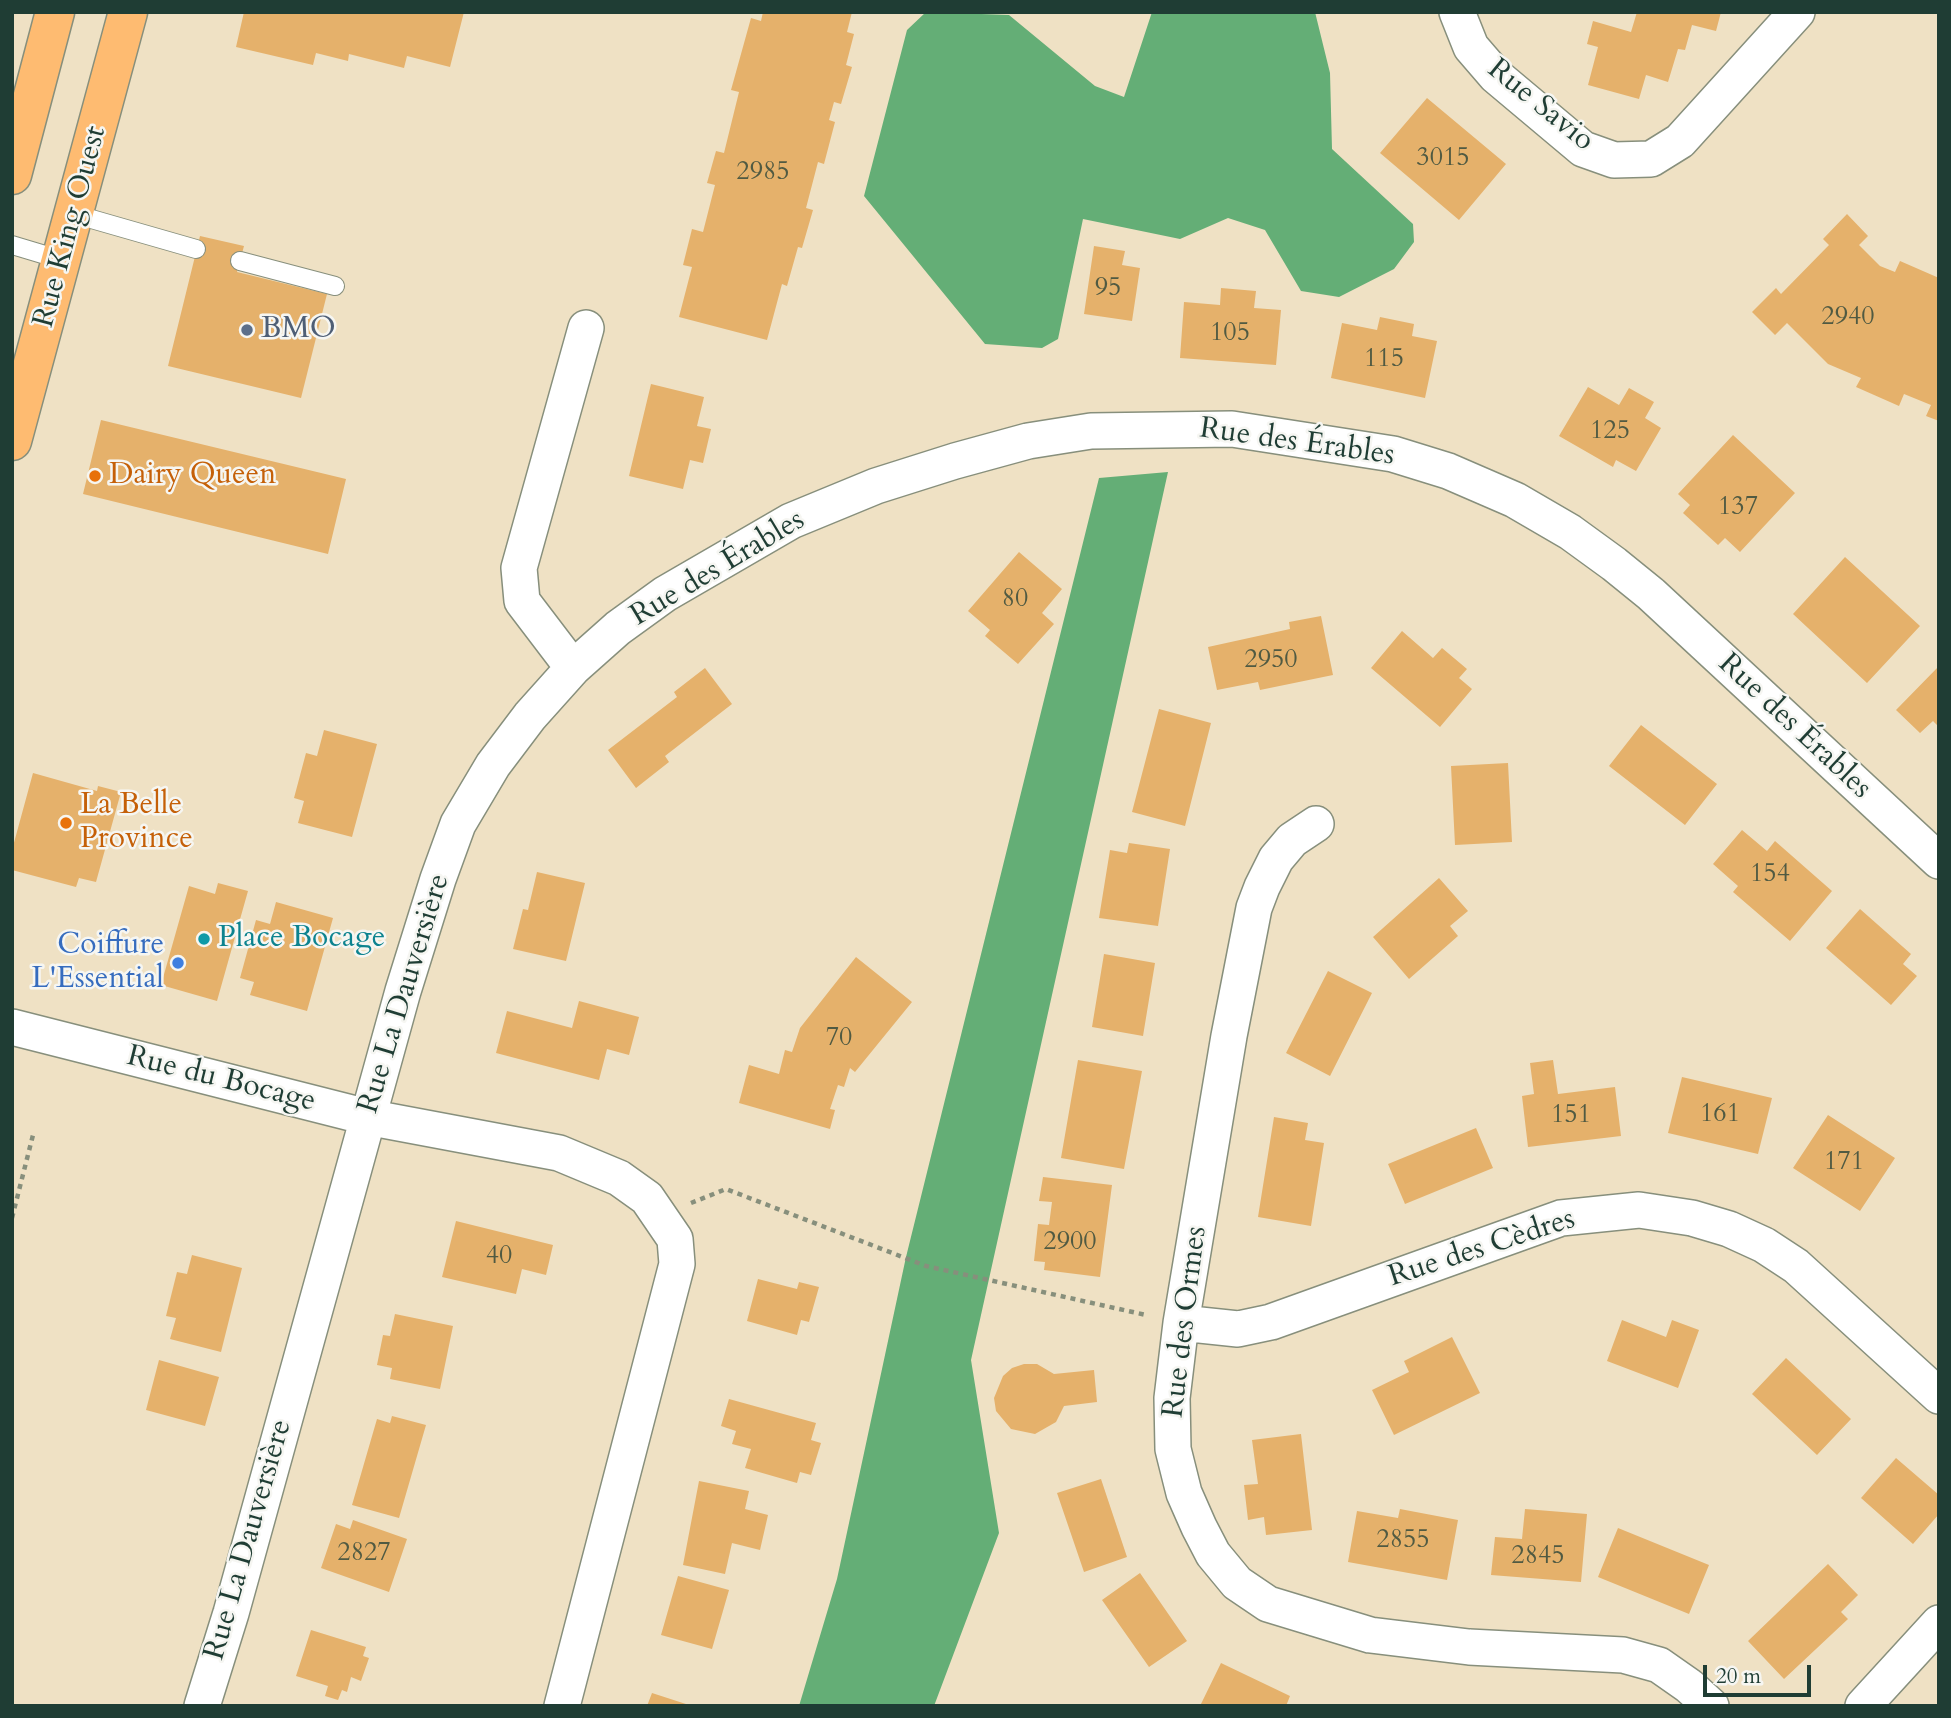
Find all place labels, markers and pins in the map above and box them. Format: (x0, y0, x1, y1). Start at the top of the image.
place label: BMO (261, 312, 336, 348)
marker: BMO (239, 322, 255, 338)
place label: Dairy Queen (109, 458, 276, 494)
marker: Dairy Queen (87, 468, 103, 484)
place label: La Belle Province (80, 788, 193, 858)
marker: La Belle Province (58, 815, 74, 831)
place label: Place Bocage (218, 921, 385, 957)
place label: Coiffure L'Essential (31, 928, 164, 998)
marker: Place Bocage (196, 931, 212, 947)
marker: Coiffure L'Essential (170, 955, 186, 971)

